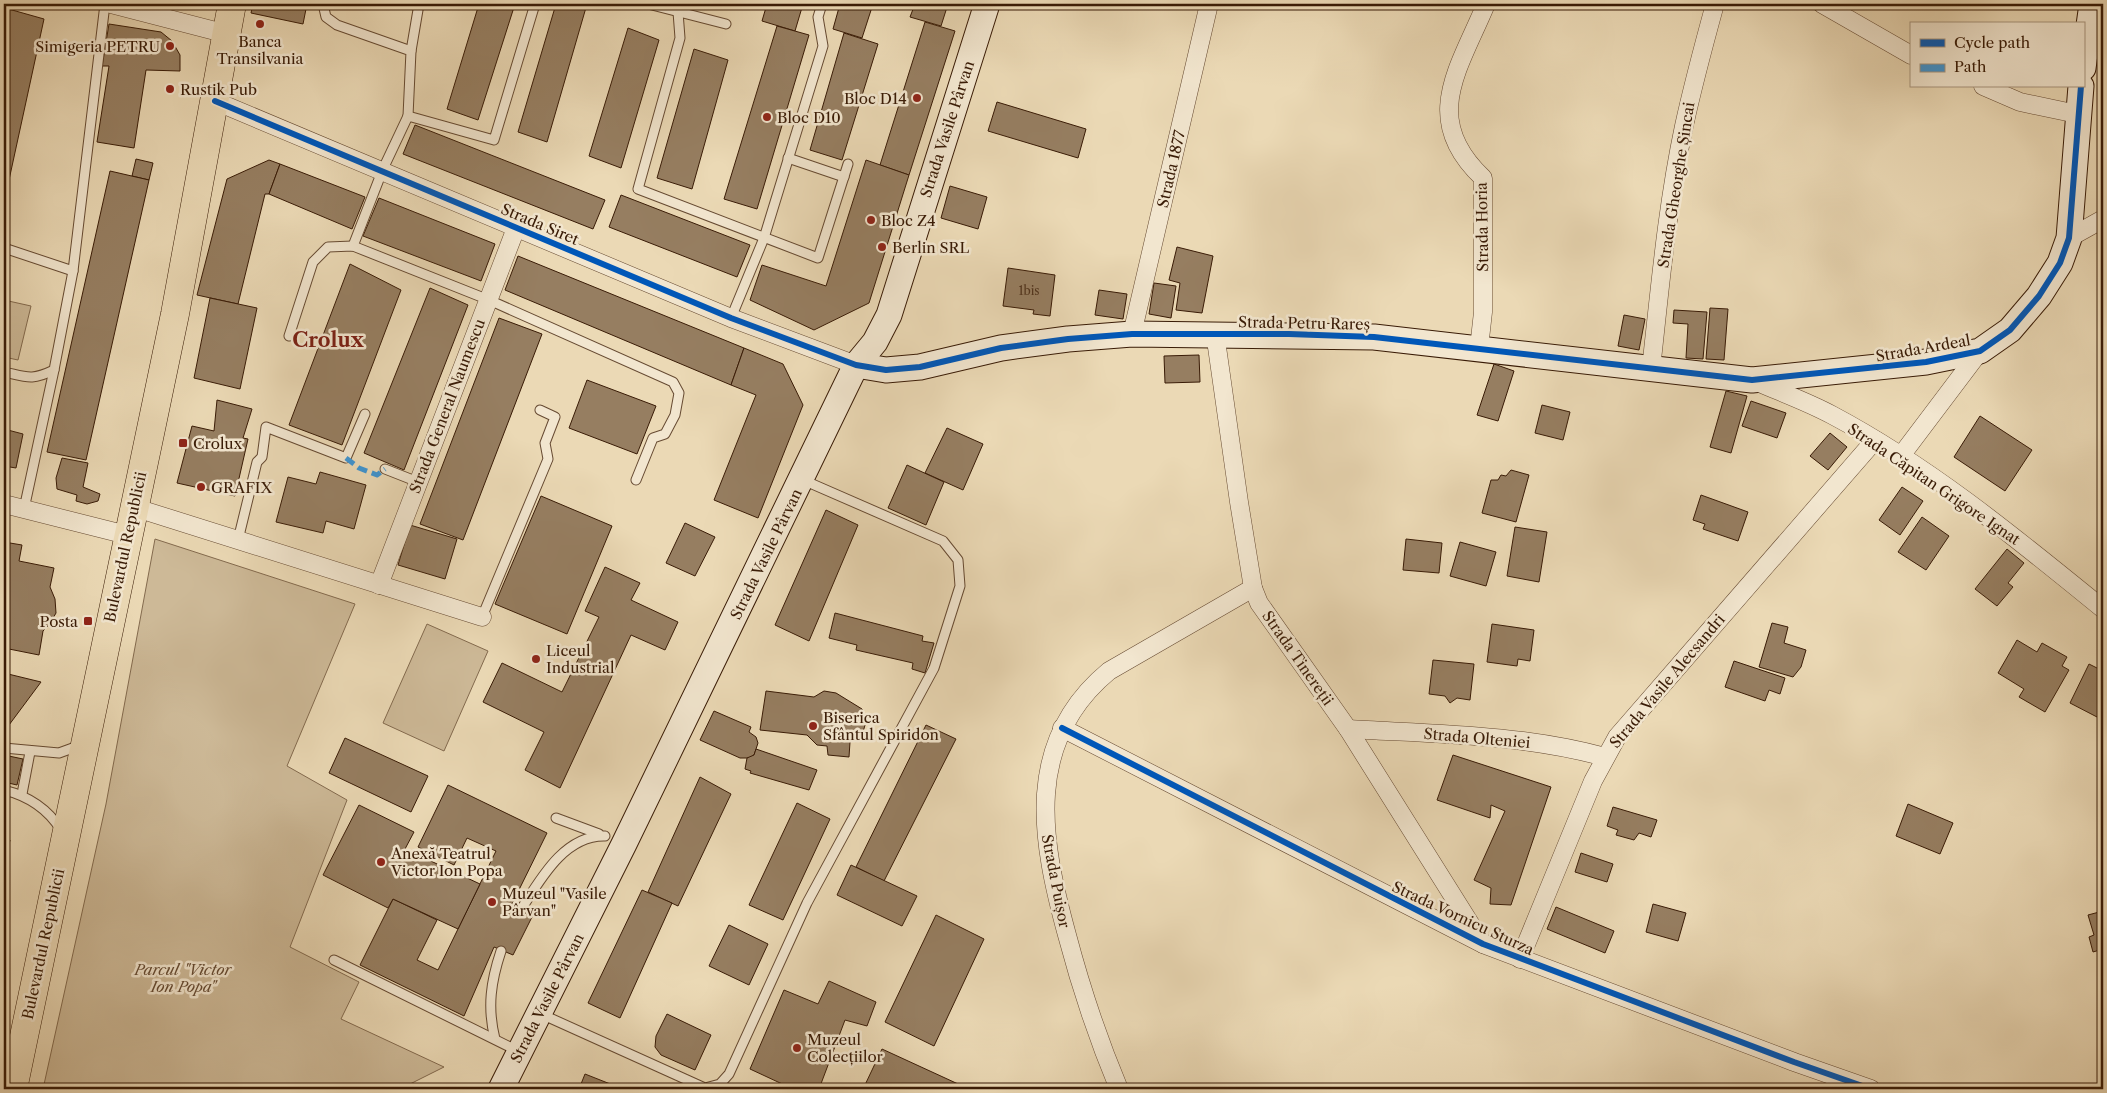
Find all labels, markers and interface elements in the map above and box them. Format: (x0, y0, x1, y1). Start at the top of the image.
marker: Banca Transilvania (254, 18, 266, 30)
legend (1910, 22, 2084, 88)
place label: Banca Transilvania (217, 32, 303, 68)
text: Cycle path (1954, 33, 2031, 52)
place label: Simigeria PETRU (35, 37, 160, 56)
marker: Simigeria PETRU (164, 40, 176, 52)
text: Path (1954, 57, 1987, 76)
street label: Strada Vasile Pârvan (916, 58, 978, 200)
place label: Rustik Pub (180, 80, 257, 99)
marker: Rustik Pub (164, 83, 176, 95)
place label: Bloc D14 (844, 89, 907, 108)
marker: Bloc D14 (911, 92, 923, 104)
street label: Strada Gheorghe Șincai (1654, 100, 1699, 269)
place label: Bloc D10 (777, 108, 841, 127)
marker: Bloc D10 (761, 111, 773, 123)
street label: Strada 1877 (1153, 128, 1189, 210)
street label: Strada Horia (1472, 182, 1492, 272)
street label: Strada Siret (498, 199, 582, 249)
place label: Bloc Z4 (881, 211, 936, 230)
marker: Bloc Z4 (865, 214, 877, 226)
place label: Berlin SRL (892, 238, 970, 257)
marker: Berlin SRL (876, 241, 888, 253)
house number: 1bis (1018, 283, 1040, 298)
street label: Strada Petru Rareș (1238, 312, 1370, 334)
street label: Strada General Naumescu (405, 316, 489, 496)
district label: Crolux (292, 328, 365, 352)
street label: Strada Ardeal (1874, 330, 1972, 366)
street label: Strada Căpitan Grigore Ignat (1844, 419, 2024, 549)
place label: Crolux (193, 434, 243, 453)
marker: Crolux (177, 437, 189, 449)
street label: Bulevardul Republicii (100, 469, 150, 624)
place label: GRAFIX (211, 478, 273, 497)
marker: GRAFIX (195, 481, 207, 493)
street label: Strada Vasile Pârvan (726, 485, 806, 622)
street label: Strada Tinereții (1258, 607, 1338, 709)
street label: Strada Vasile Alecsandri (1605, 610, 1729, 752)
place label: Posta (40, 612, 78, 631)
marker: Posta (82, 615, 94, 627)
place label: Liceul Industrial (546, 641, 615, 677)
marker: Liceul Industrial (530, 653, 542, 665)
place label: Biserica Sfântul Spiridon (823, 708, 940, 744)
marker: Biserica Sfântul Spiridon (807, 720, 819, 732)
street label: Strada Olteniei (1423, 724, 1531, 752)
street label: Strada Puișor (1038, 833, 1075, 930)
place label: Anexă Teatrul Victor Ion Popa (390, 844, 503, 880)
marker: Anexă Teatrul Victor Ion Popa (375, 856, 387, 868)
street label: Bulevardul Republicii (18, 866, 68, 1021)
street label: Strada Vornicu Sturza (1389, 877, 1537, 959)
place label: Muzeul "Vasile Pârvan" (502, 884, 607, 920)
marker: Muzeul "Vasile Pârvan" (486, 896, 498, 908)
street label: Strada Vasile Pârvan (506, 929, 588, 1066)
park label: Parcul "Victor Ion Popa" (133, 960, 233, 996)
place label: Muzeul Colecțiilor (807, 1030, 884, 1066)
marker: Muzeul Colecțiilor (791, 1042, 803, 1054)

